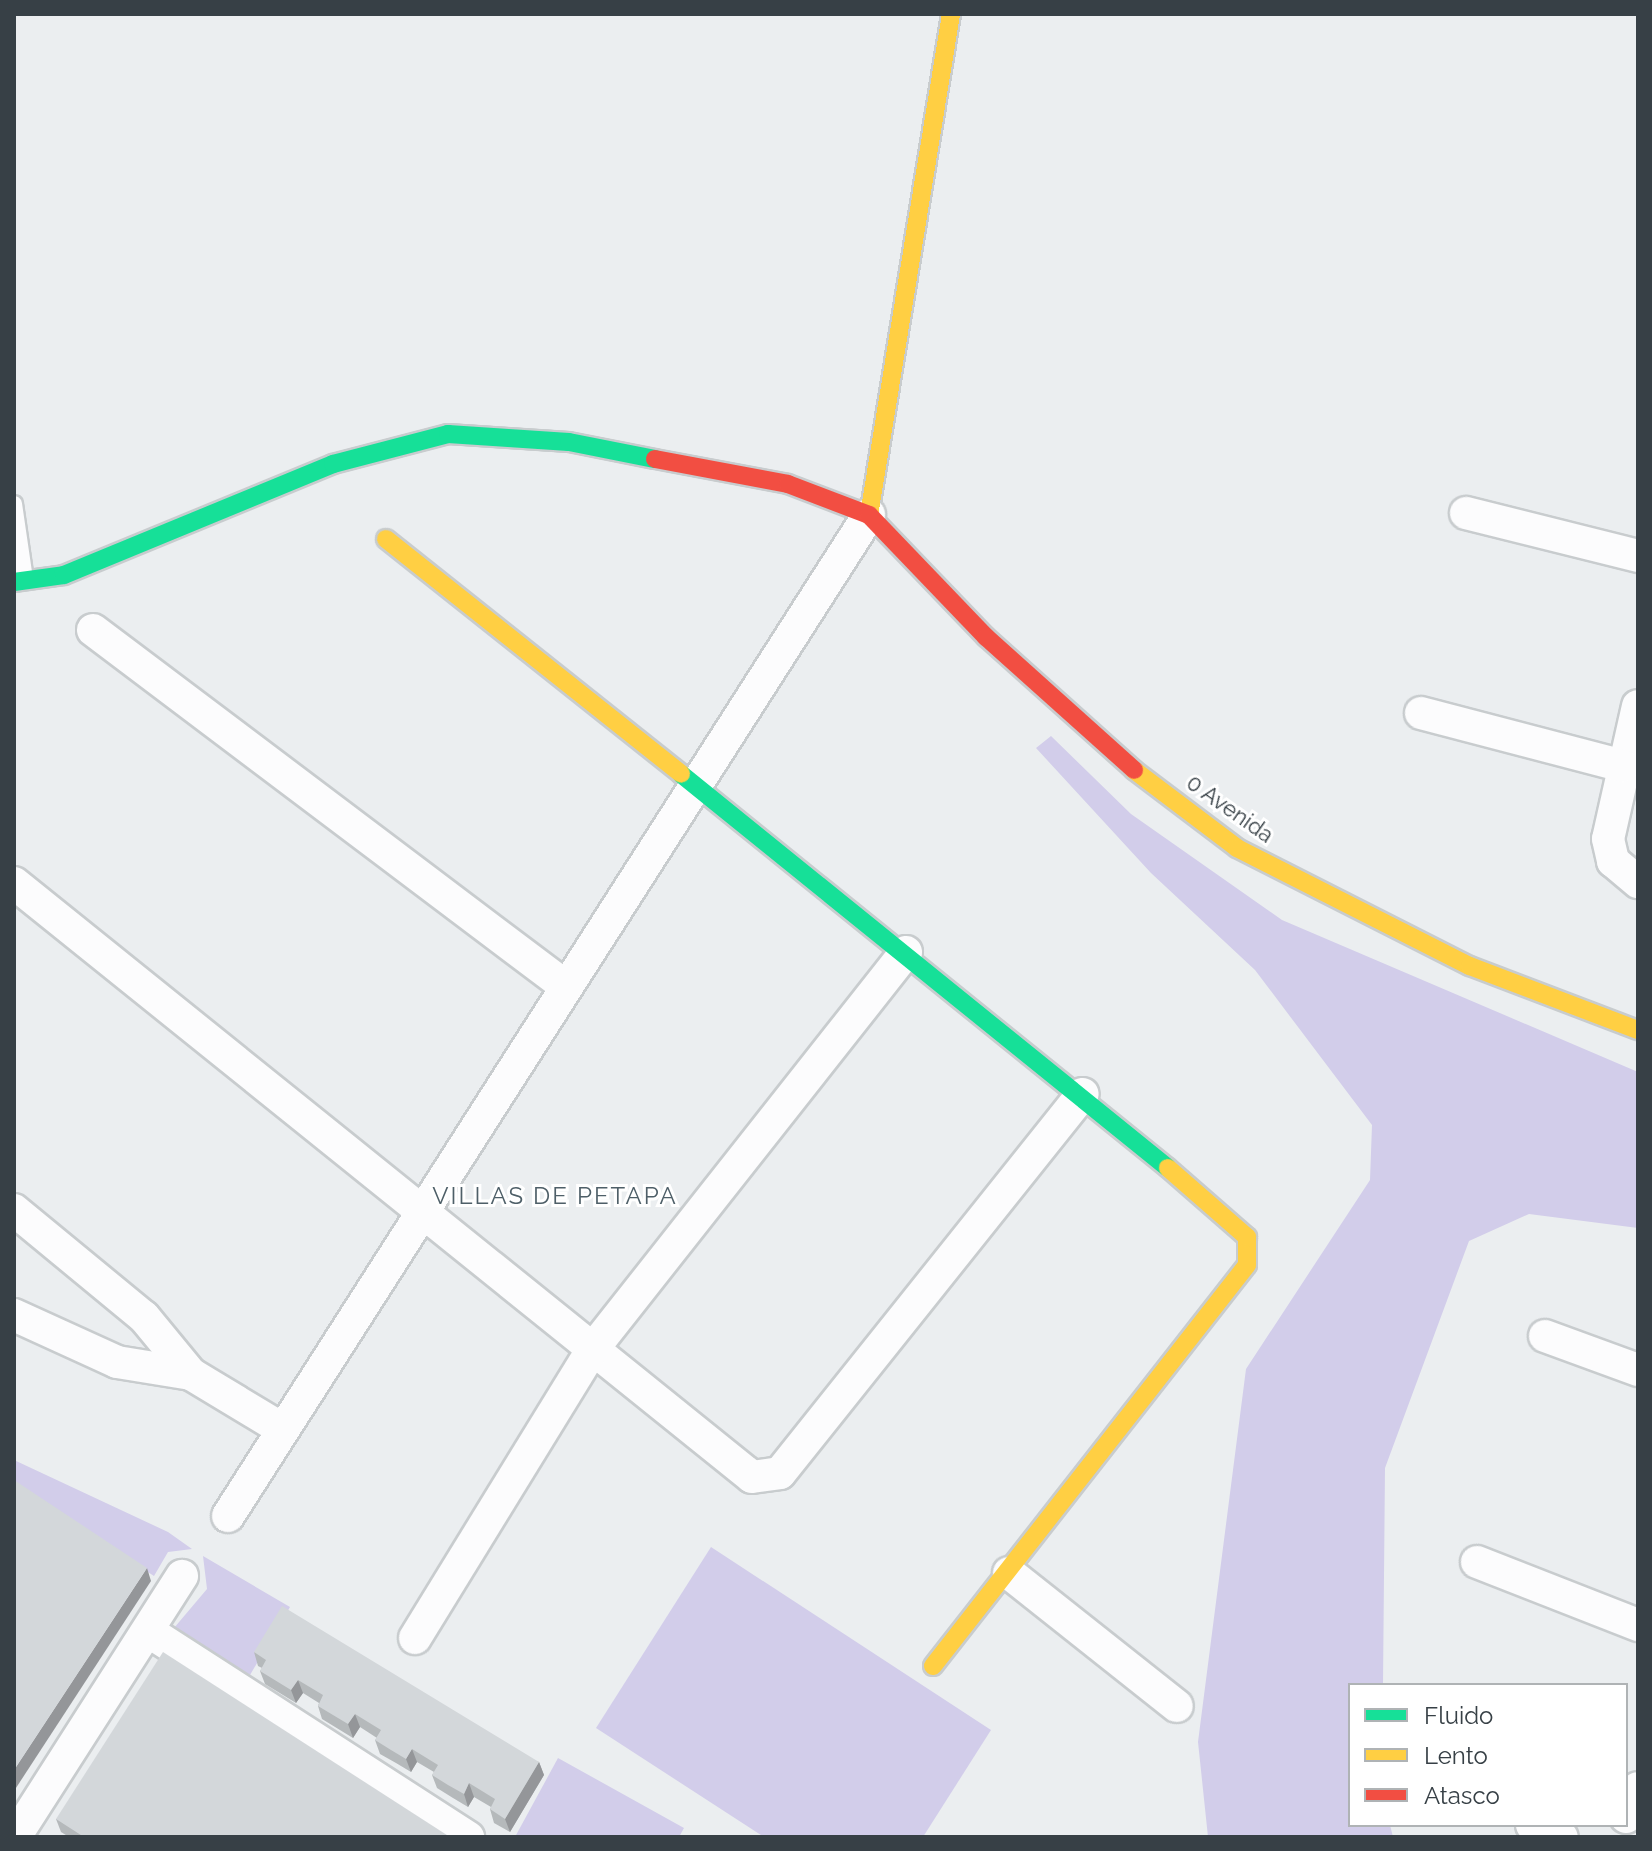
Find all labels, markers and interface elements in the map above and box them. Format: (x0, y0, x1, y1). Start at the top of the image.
street label: 0 Avenida (1181, 769, 1279, 849)
district label: VILLAS DE PETAPA (432, 1182, 678, 1210)
legend (1348, 1683, 1628, 1827)
text: Fluido (1424, 1701, 1493, 1730)
text: Lento (1424, 1741, 1488, 1770)
text: Atasco (1424, 1781, 1500, 1810)

